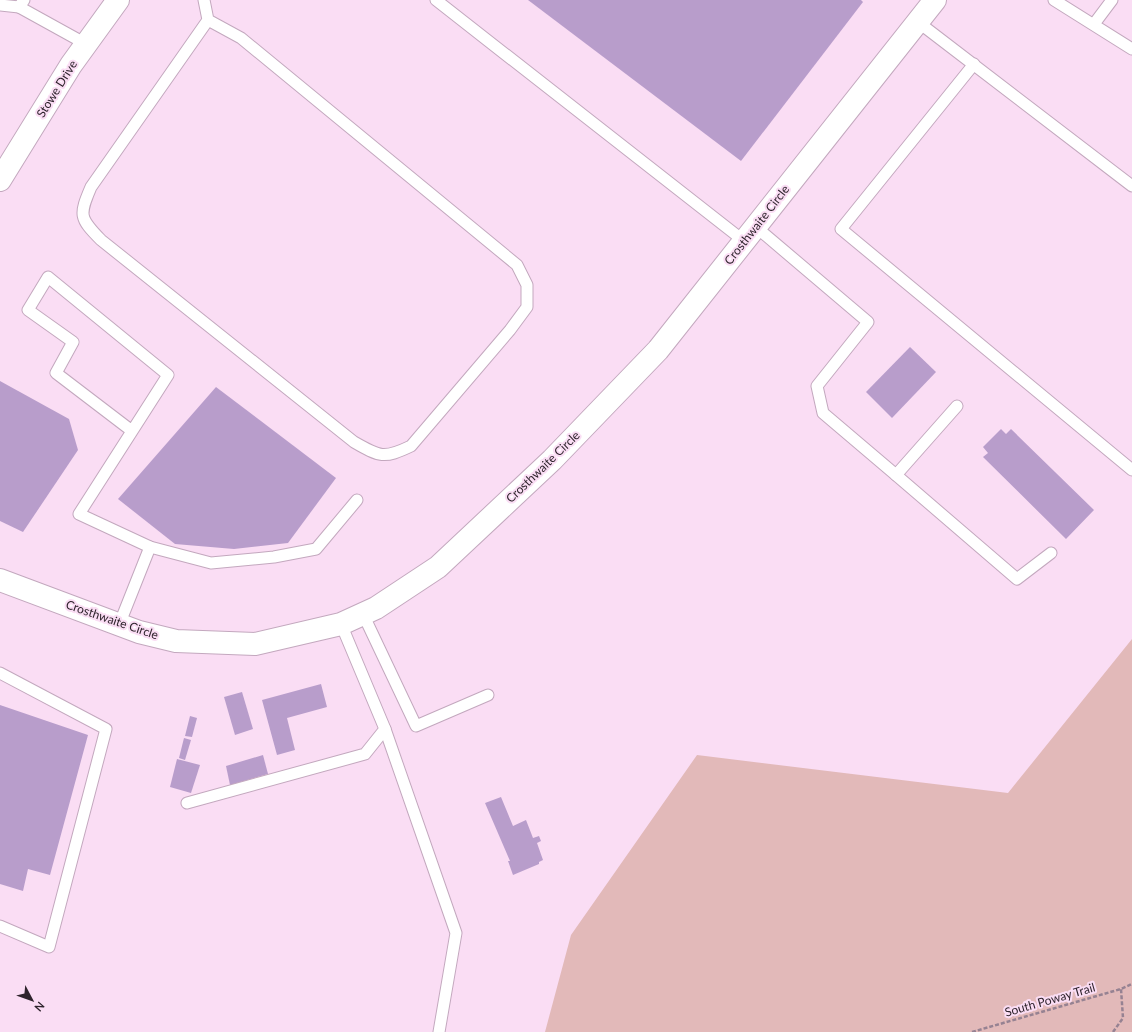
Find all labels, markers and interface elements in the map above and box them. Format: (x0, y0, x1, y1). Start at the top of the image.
street label: Stowe Drive (33, 57, 80, 120)
street label: Crosthwaite Circle (721, 182, 792, 267)
street label: Crosthwaite Circle (503, 428, 583, 506)
street label: Crosthwaite Circle (64, 597, 160, 642)
street label: South Poway Trail (1003, 979, 1097, 1020)
north arrow (12, 980, 52, 1020)
text: N (32, 999, 48, 1014)

